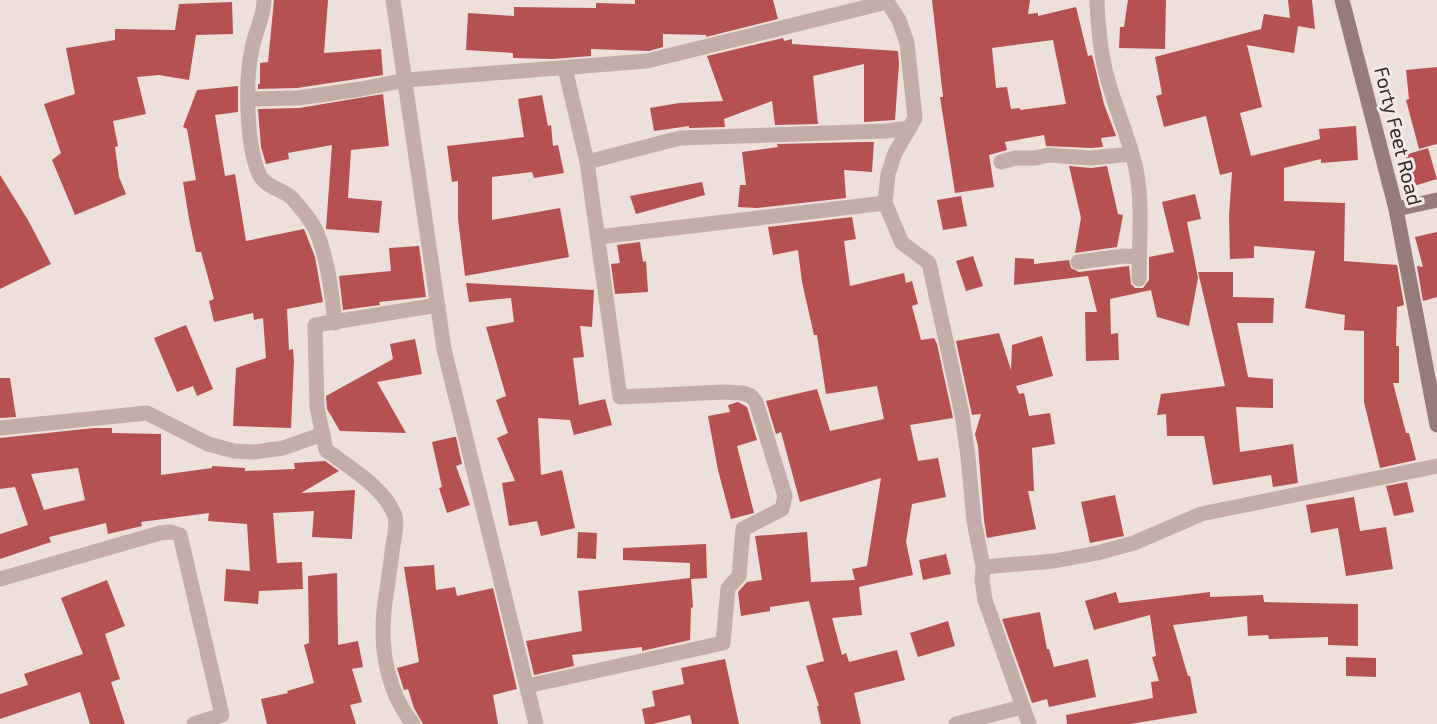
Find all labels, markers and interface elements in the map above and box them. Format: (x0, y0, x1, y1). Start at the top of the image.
street label: Forty Feet Road (1370, 64, 1428, 208)

